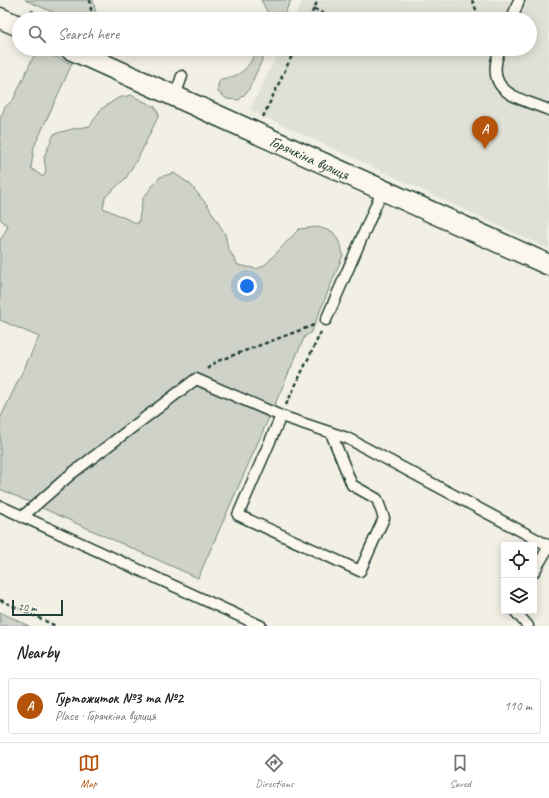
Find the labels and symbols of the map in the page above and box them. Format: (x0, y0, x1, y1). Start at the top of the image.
pin: A (472, 116, 498, 149)
street label: Горячкіна вулиця (266, 131, 353, 185)
your location (237, 276, 257, 296)
scale bar (12, 598, 63, 617)

